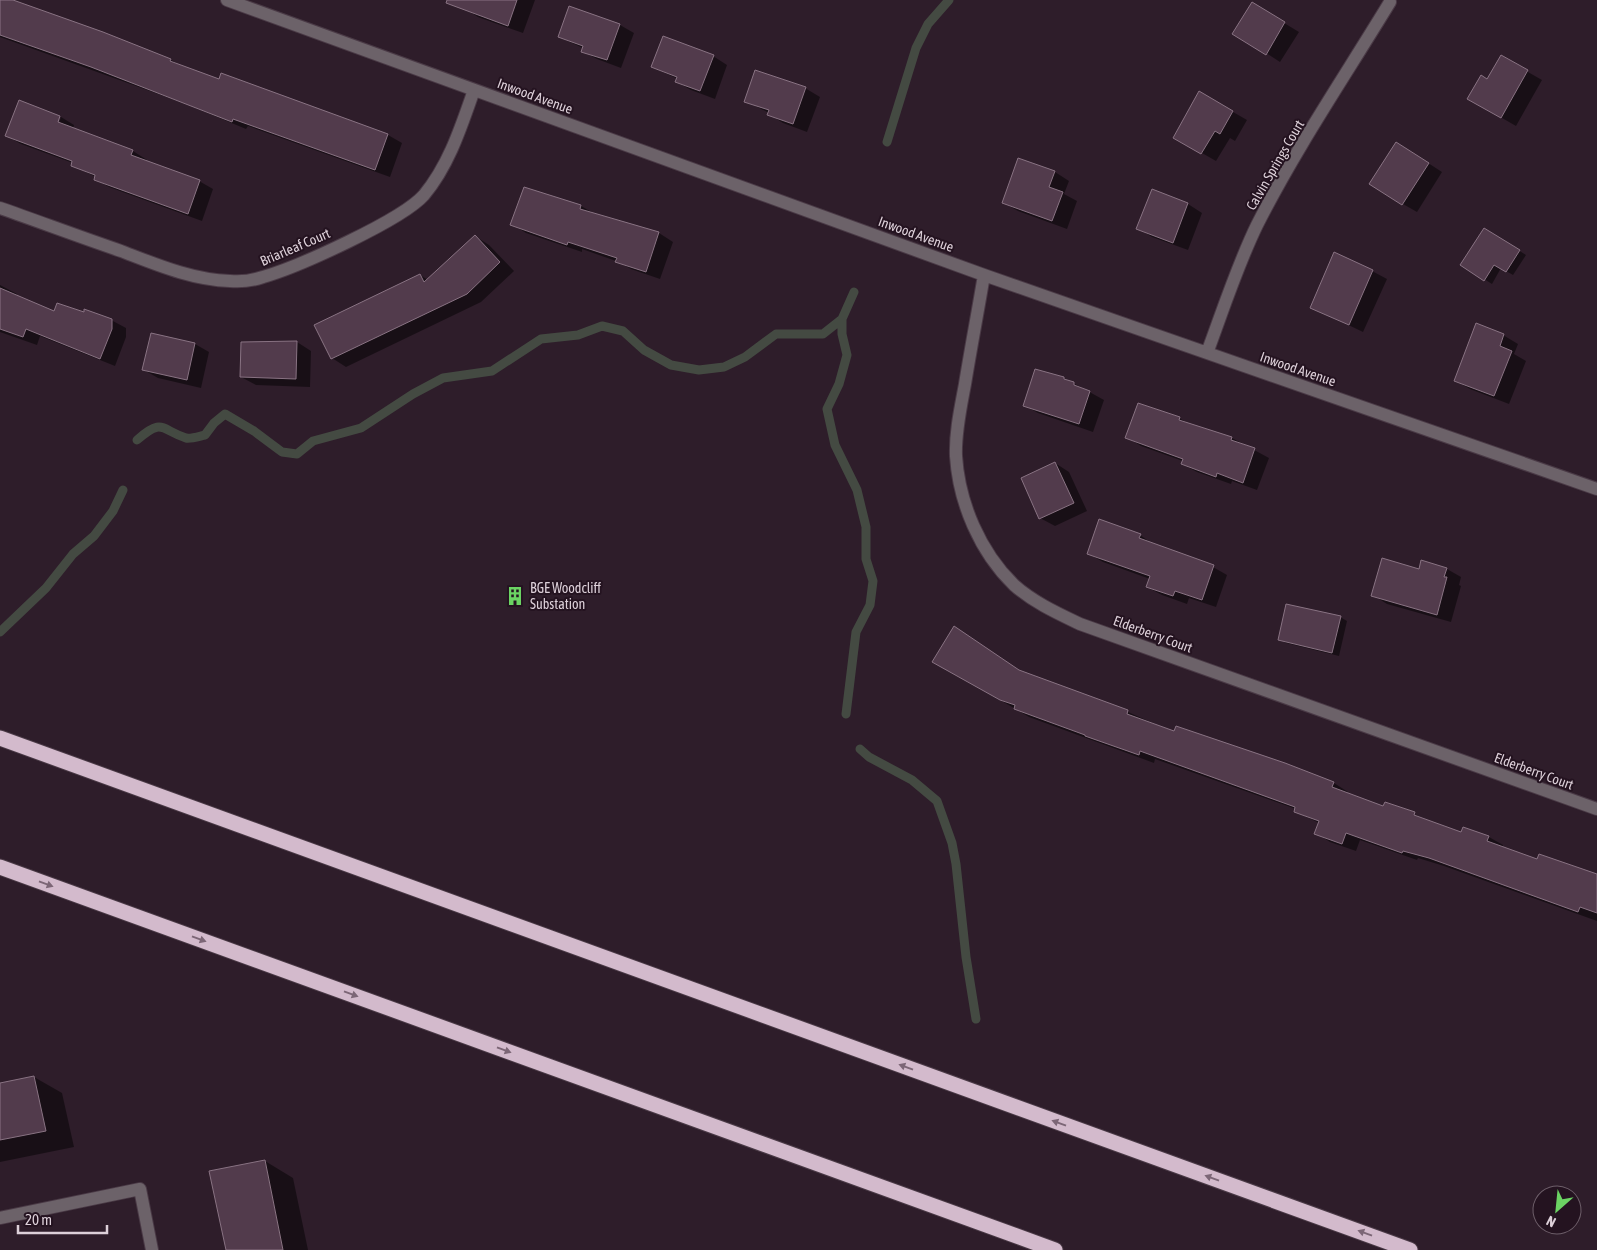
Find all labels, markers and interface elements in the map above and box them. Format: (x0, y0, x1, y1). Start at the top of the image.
street label: Inwood Avenue (495, 75, 575, 117)
street label: Calvin Springs Court (1243, 117, 1307, 213)
street label: Inwood Avenue (876, 213, 956, 255)
street label: Briarleaf Court (258, 225, 332, 269)
street label: Inwood Avenue (1258, 349, 1338, 389)
place label: BGE Woodcliff Substation (530, 580, 602, 612)
building icon: BGE Woodcliff Substation (504, 585, 526, 607)
street label: Elderberry Court (1111, 612, 1195, 656)
street label: Elderberry Court (1492, 749, 1576, 793)
one-way arrow (39, 880, 54, 888)
one-way arrow (191, 936, 206, 943)
one-way arrow (344, 991, 359, 998)
one-way arrow (497, 1046, 512, 1054)
one-way arrow (899, 1063, 914, 1070)
one-way arrow (1051, 1119, 1066, 1127)
one-way arrow (1204, 1174, 1219, 1182)
north arrow (1532, 1185, 1582, 1235)
scale bar (18, 1202, 106, 1234)
text: 20 m (25, 1211, 52, 1228)
text: N (1544, 1213, 1558, 1231)
one-way arrow (1357, 1229, 1372, 1236)

